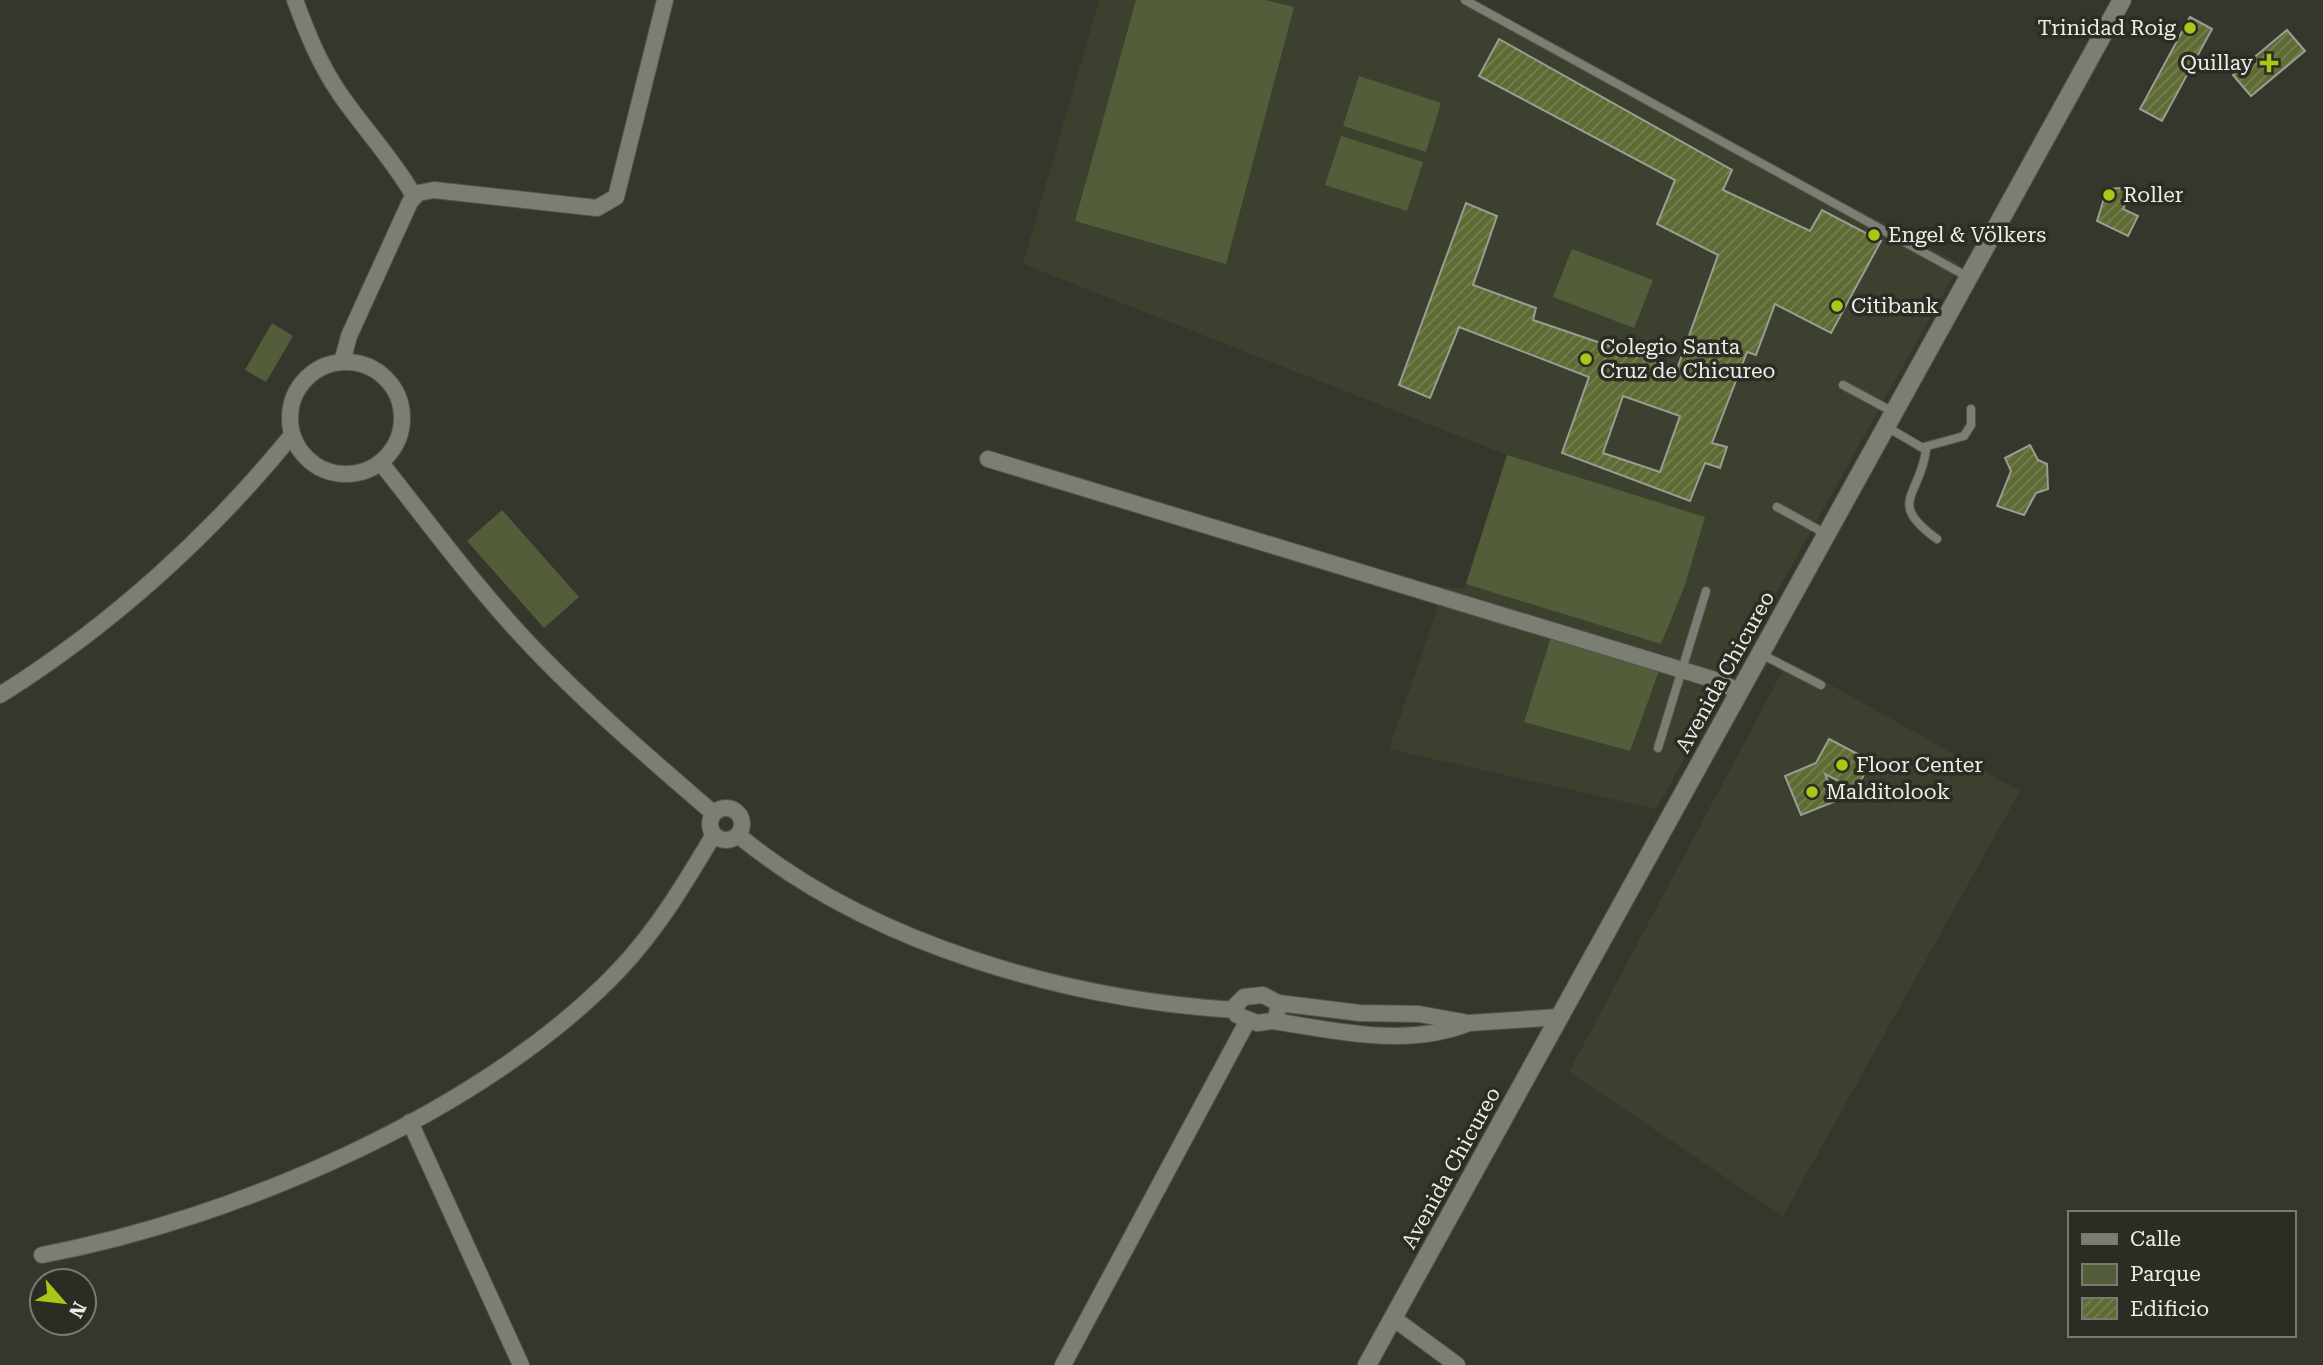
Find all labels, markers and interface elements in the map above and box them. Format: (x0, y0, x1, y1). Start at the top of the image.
place label: Trinidad Roig (2037, 16, 2176, 40)
marker: Trinidad Roig (2182, 20, 2198, 36)
place label: Quillay (2180, 51, 2254, 75)
marker: Quillay (2259, 53, 2279, 73)
place label: Roller (2123, 183, 2184, 207)
marker: Roller (2101, 187, 2117, 203)
place label: Engel & Völkers (1888, 223, 2046, 247)
marker: Engel & Völkers (1866, 227, 1882, 243)
place label: Citibank (1851, 294, 1939, 318)
marker: Citibank (1829, 298, 1845, 314)
place label: Colegio Santa Cruz de Chicureo (1600, 335, 1776, 383)
marker: Colegio Santa Cruz de Chicureo (1578, 351, 1594, 367)
street label: Avenida Chicureo (1671, 587, 1779, 757)
place label: Floor Center (1856, 753, 1983, 777)
marker: Floor Center (1834, 757, 1850, 773)
place label: Malditolook (1826, 780, 1950, 804)
marker: Malditolook (1804, 784, 1820, 800)
street label: Avenida Chicureo (1397, 1083, 1505, 1253)
legend (2068, 1211, 2295, 1337)
text: Calle (2130, 1227, 2181, 1251)
text: Parque (2130, 1262, 2201, 1286)
north arrow (28, 1267, 98, 1337)
text: Edificio (2130, 1297, 2209, 1321)
text: N (64, 1298, 91, 1322)

